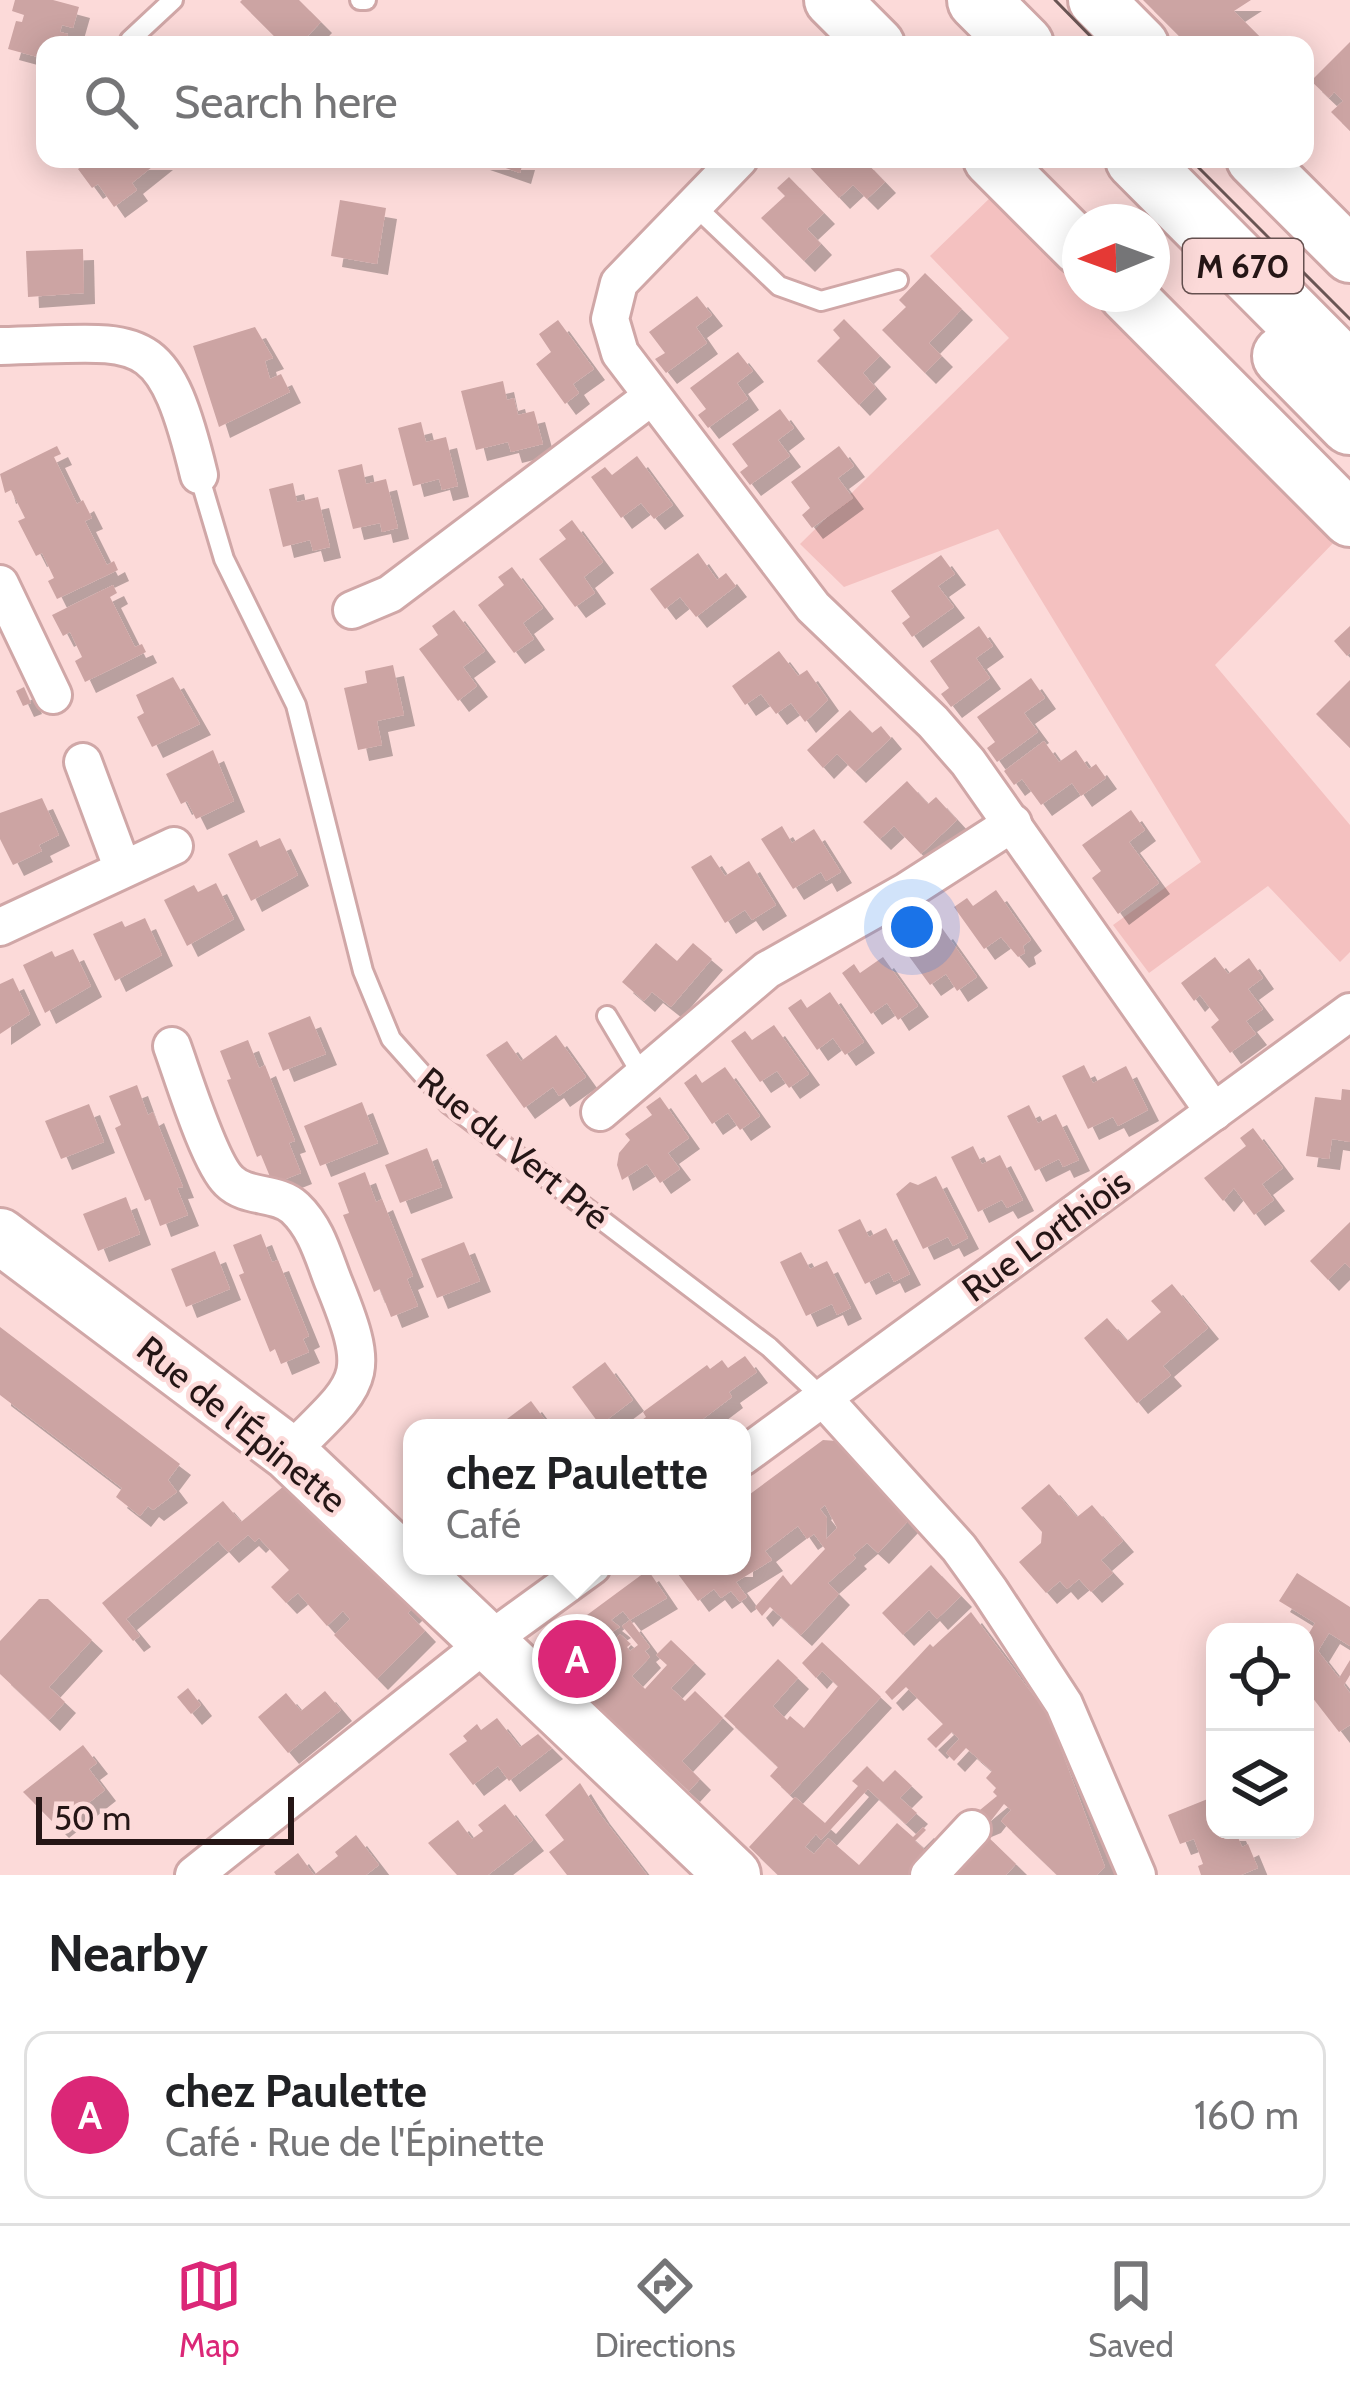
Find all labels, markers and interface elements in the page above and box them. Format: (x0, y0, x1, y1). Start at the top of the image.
search box (36, 36, 1314, 168)
icon: search (78, 69, 144, 135)
text: Search here (174, 75, 398, 129)
north arrow (1062, 204, 1170, 312)
road number: M 670 (1183, 239, 1303, 293)
your location (882, 897, 942, 957)
street label: Rue du Vert Pré (410, 1058, 618, 1238)
street label: Rue Lorthiois (953, 1159, 1139, 1311)
street label: Rue de l'Épinette (129, 1326, 355, 1522)
popup (403, 1419, 751, 1575)
text: chez Paulette (446, 1446, 708, 1500)
text: Café (446, 1500, 521, 1548)
pin: A (538, 1614, 616, 1704)
map controls (1206, 1623, 1314, 1839)
button: locate (1206, 1623, 1314, 1731)
button: layers (1206, 1731, 1314, 1839)
scale bar (36, 1791, 294, 1844)
text: 50 m (54, 1798, 131, 1838)
text: Nearby (48, 1922, 208, 1984)
text: chez Paulette (165, 2064, 427, 2118)
text: A (78, 2091, 102, 2139)
text: 160 m (1194, 2091, 1299, 2139)
text: Café · Rue de l'Épinette (165, 2118, 544, 2166)
tab: Map (176, 2253, 242, 2365)
tab: Directions (595, 2253, 736, 2365)
tab: Saved (1088, 2253, 1174, 2365)

